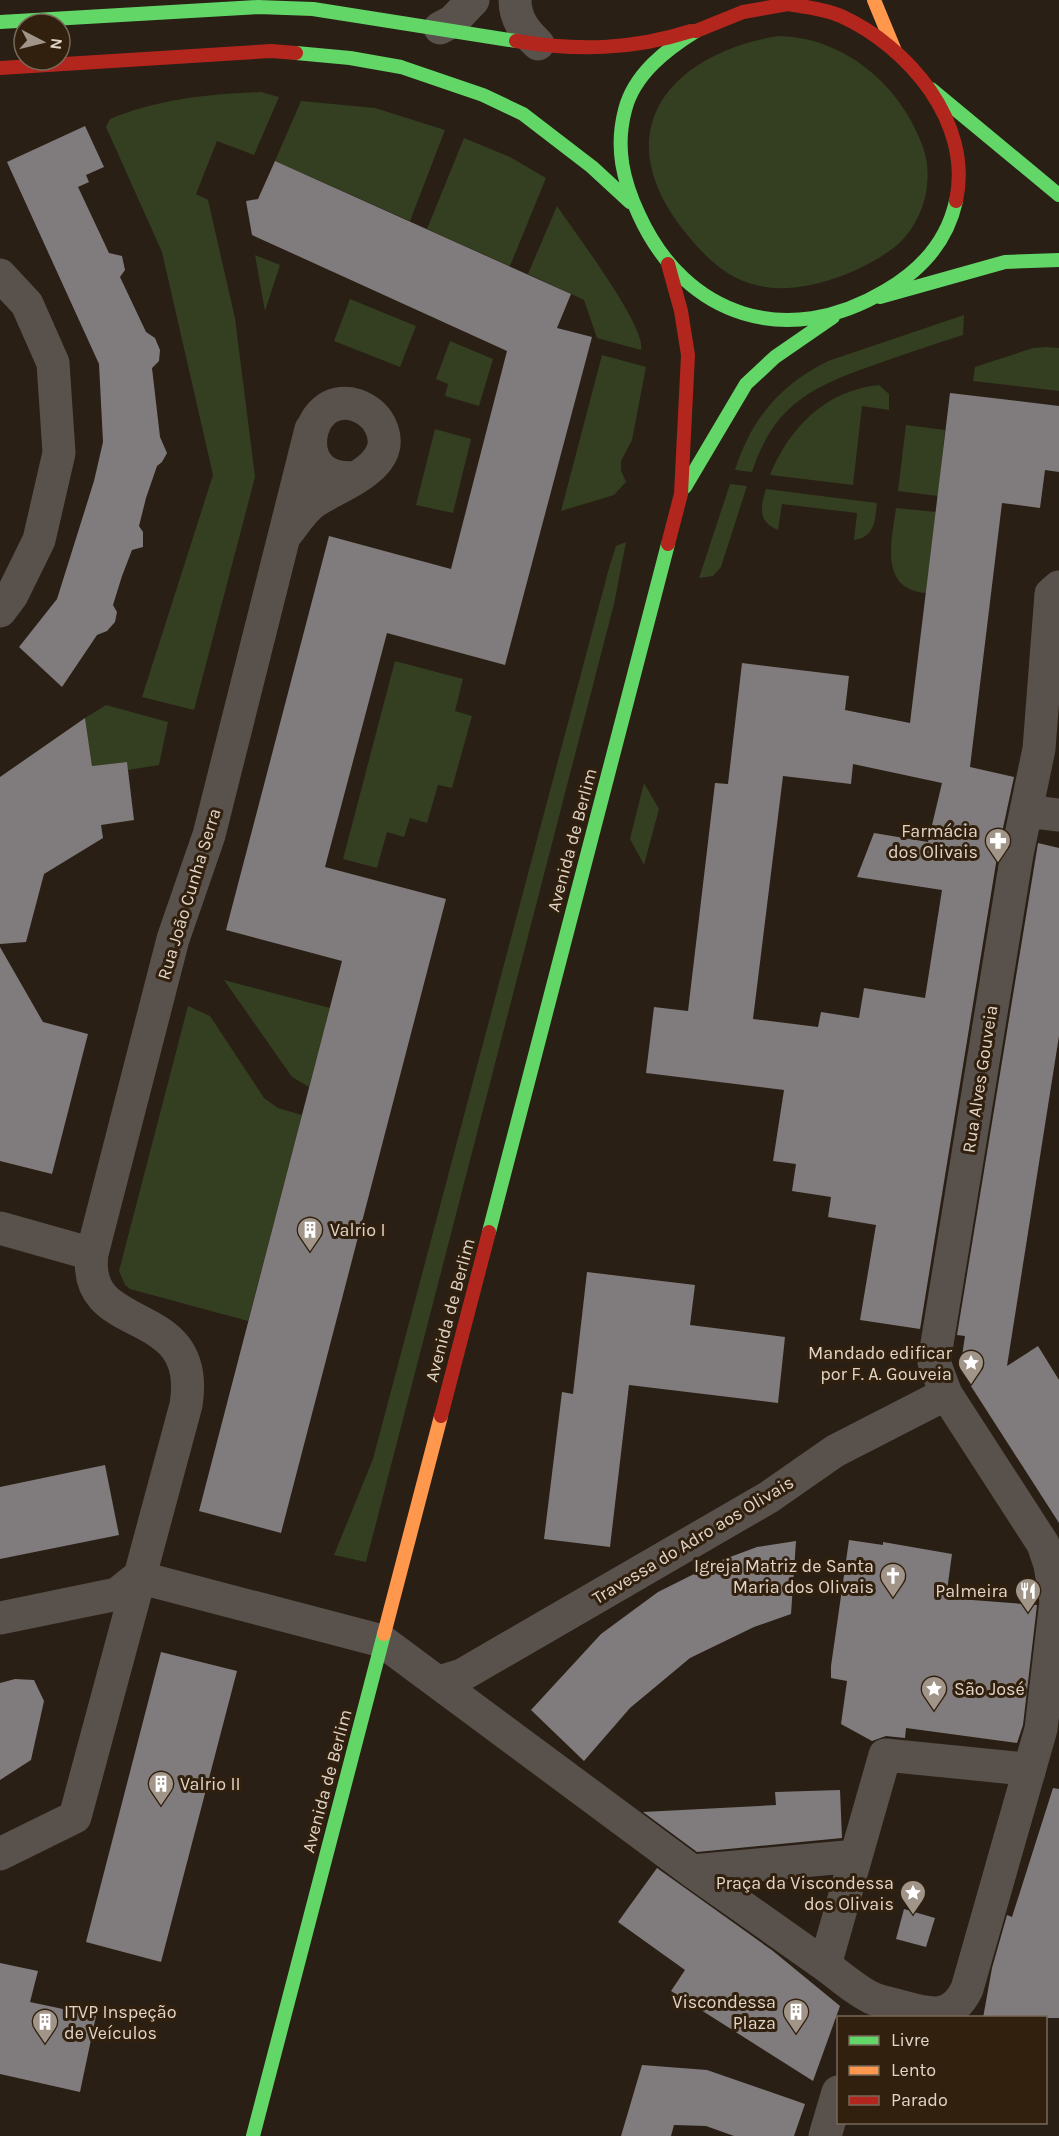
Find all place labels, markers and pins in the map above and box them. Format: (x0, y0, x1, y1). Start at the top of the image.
place label: Farmácia dos Olivais (888, 820, 978, 863)
pharmacy icon: Farmácia dos Olivais (983, 826, 1013, 864)
building icon: Valrio I (295, 1215, 325, 1253)
place label: Valrio I (330, 1219, 386, 1241)
place label: Mandado edificar por F. A. Gouveia (808, 1342, 952, 1385)
place icon: Mandado edificar por F. A. Gouveia (956, 1348, 986, 1386)
place label: Igreja Matriz de Santa Maria dos Olivais (694, 1555, 874, 1598)
church icon: Igreja Matriz de Santa Maria dos Olivais (878, 1561, 908, 1599)
restaurant icon: Palmeira (1013, 1576, 1043, 1614)
place label: Palmeira (935, 1580, 1008, 1602)
place icon: São José (919, 1674, 949, 1712)
place label: São José (954, 1678, 1025, 1700)
building icon: Valrio II (146, 1769, 176, 1807)
place label: Valrio II (180, 1773, 241, 1795)
place label: Praça da Viscondessa dos Olivais (716, 1872, 894, 1915)
place icon: Praça da Viscondessa dos Olivais (898, 1878, 928, 1916)
place label: Viscondessa Plaza (672, 1991, 776, 2034)
building icon: Viscondessa Plaza (781, 1997, 811, 2035)
place label: ITVP Inspeção de Veículos (64, 2001, 177, 2044)
building icon: ITVP Inspeção de Veículos (30, 2007, 60, 2045)

